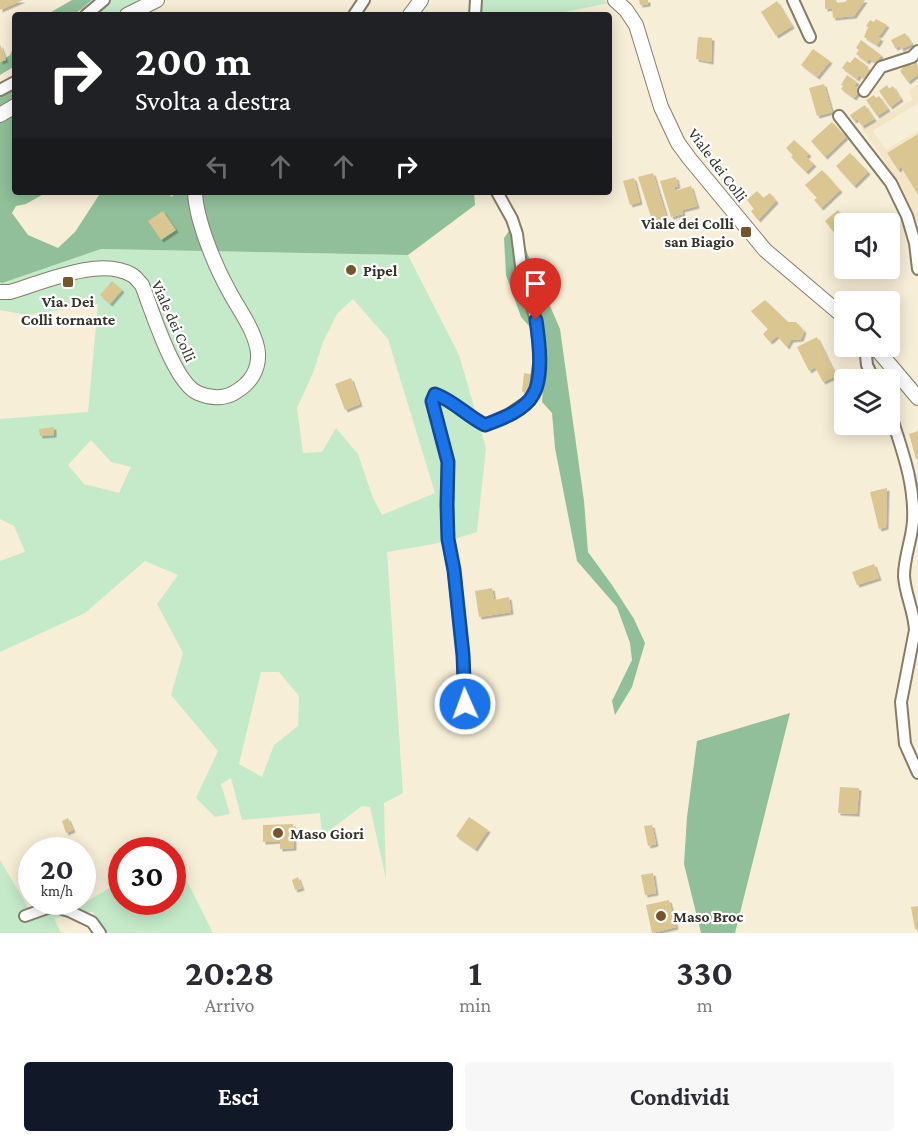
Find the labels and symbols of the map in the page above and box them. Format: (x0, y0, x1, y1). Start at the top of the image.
street label: Viale dei Colli (685, 125, 751, 205)
place label: Viale dei Colli san Biagio (640, 215, 734, 250)
marker: Viale dei Colli san Biagio (739, 225, 753, 239)
pin (510, 258, 561, 320)
place label: Pipel (363, 262, 398, 279)
marker: Pipel (344, 263, 358, 277)
marker: Via. Dei Colli tornante (61, 275, 75, 289)
street label: Viale dei Colli (148, 278, 200, 364)
place label: Via. Dei Colli tornante (21, 293, 116, 328)
position arrow (433, 672, 497, 736)
place label: Maso Giori (290, 825, 364, 842)
marker: Maso Giori (271, 826, 285, 840)
speed limit sign: 30 (108, 837, 186, 915)
place label: Maso Broc (673, 908, 744, 925)
marker: Maso Broc (654, 909, 668, 923)

